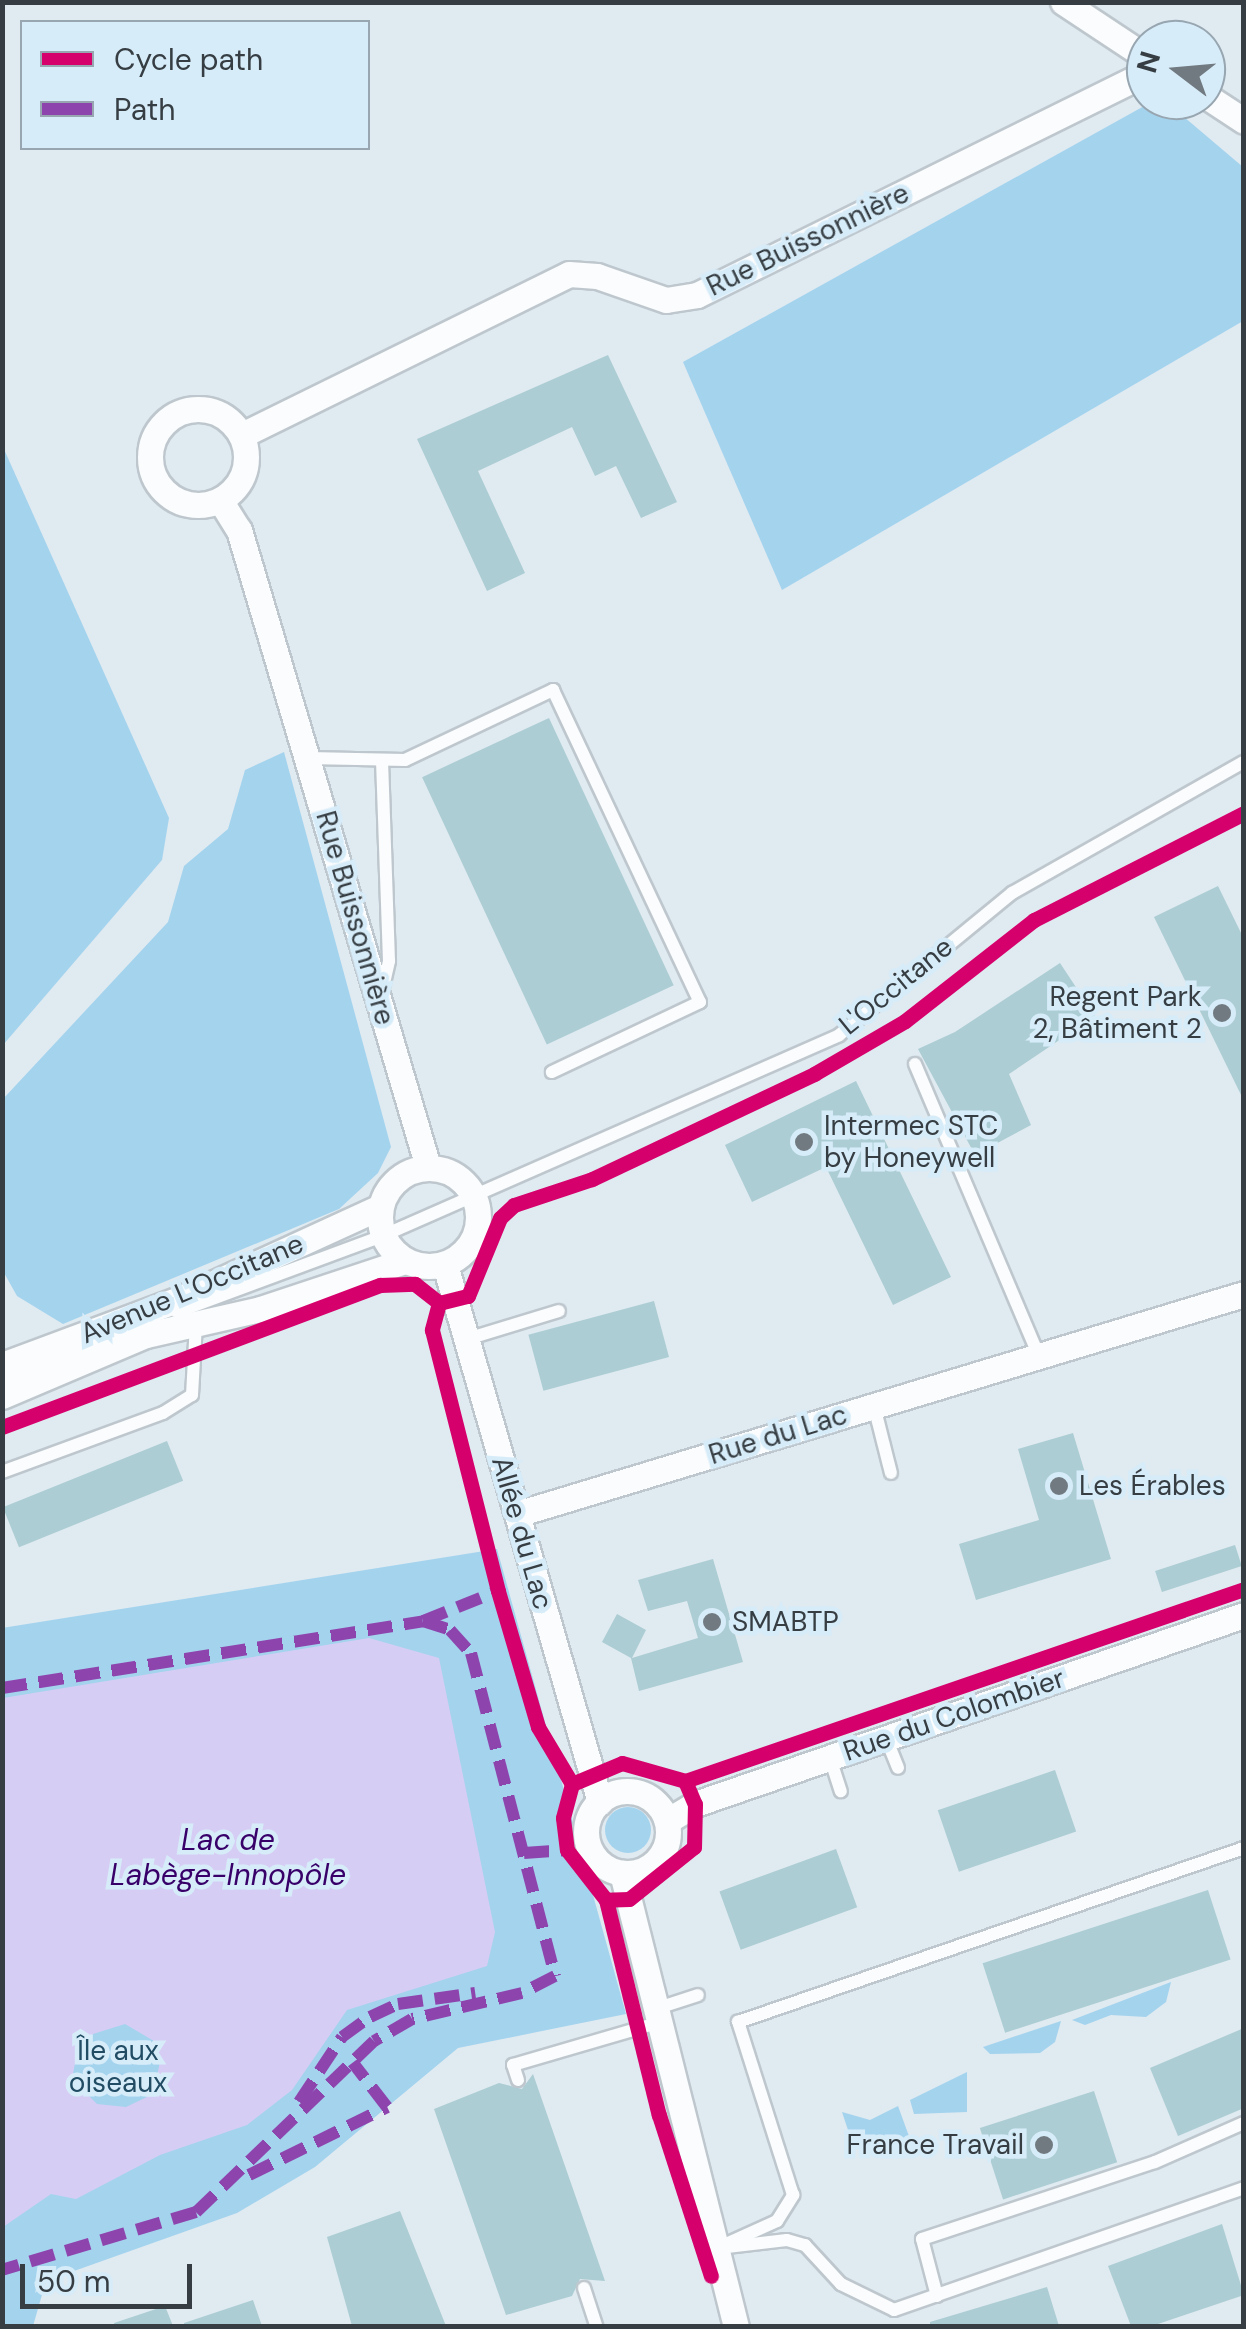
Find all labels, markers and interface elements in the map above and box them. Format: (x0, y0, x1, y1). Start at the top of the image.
legend (20, 20, 370, 150)
north arrow (1126, 20, 1226, 120)
text: Cycle path (114, 40, 263, 79)
text: N (1128, 47, 1169, 77)
text: Path (114, 90, 176, 129)
street label: Rue Buissonnière (701, 176, 915, 304)
street label: Rue Buissonnière (308, 807, 402, 1029)
street label: L'Occitane (833, 930, 959, 1042)
place label: Regent Park 2, Bâtiment 2 (1032, 980, 1202, 1046)
marker: Regent Park 2, Bâtiment 2 (1211, 1002, 1233, 1024)
place label: Intermec STC by Honeywell (824, 1109, 998, 1175)
marker: Intermec STC by Honeywell (793, 1131, 815, 1153)
street label: Avenue L'Occitane (76, 1227, 308, 1351)
street label: Rue du Lac (705, 1398, 851, 1472)
street label: Allée du Lac (484, 1453, 560, 1613)
place label: Les Érables (1079, 1469, 1226, 1503)
marker: Les Érables (1048, 1475, 1070, 1497)
place label: SMABTP (732, 1605, 839, 1639)
marker: SMABTP (701, 1611, 723, 1633)
street label: Rue du Colombier (839, 1661, 1069, 1769)
water label: Lac de Labège-Innopôle (110, 1822, 346, 1892)
park label: Île aux oiseaux (69, 2034, 167, 2100)
place label: France Travail (847, 2128, 1024, 2162)
marker: France Travail (1033, 2134, 1055, 2156)
scale bar (25, 2244, 198, 2306)
text: 50 m (37, 2262, 111, 2301)

